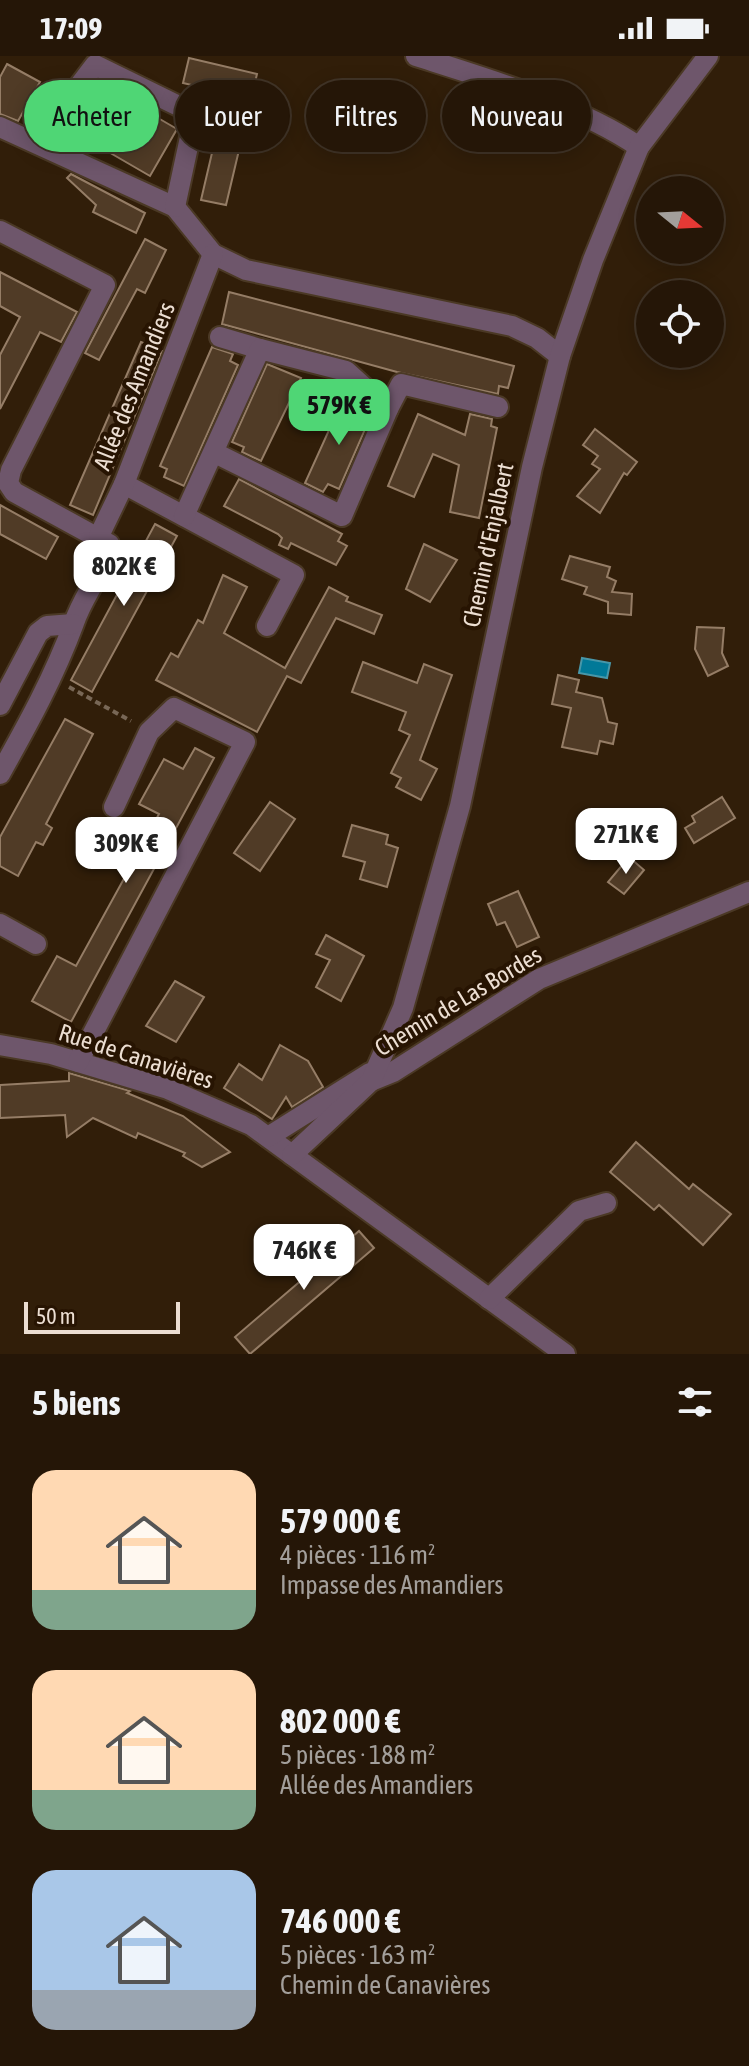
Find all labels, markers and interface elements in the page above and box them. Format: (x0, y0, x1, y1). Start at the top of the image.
text: 17:09 (40, 11, 102, 45)
chip: Acheter (24, 80, 159, 152)
chip: Louer (175, 80, 290, 152)
chip: Filtres (306, 80, 426, 152)
chip: Nouveau (442, 80, 591, 152)
north arrow (636, 176, 724, 264)
map controls (636, 176, 724, 368)
button: locate (636, 280, 724, 368)
street label: Allée des Amandiers (88, 298, 180, 474)
pin: 579K € (274, 379, 404, 447)
text: 579K € (307, 390, 371, 420)
street label: Chemin d'Enjalbert (457, 460, 519, 630)
pin: 802K € (59, 540, 189, 608)
text: 802K € (92, 551, 156, 581)
pin: 271K € (561, 808, 691, 876)
pin: 309K € (61, 817, 191, 885)
text: 271K € (594, 819, 658, 849)
text: 309K € (94, 828, 158, 858)
street label: Chemin de Las Bordes (370, 941, 546, 1061)
street label: Rue de Canavières (55, 1018, 217, 1094)
pin: 746K € (239, 1224, 369, 1292)
text: 746K € (272, 1235, 336, 1265)
scale bar (24, 1298, 180, 1334)
text: 50 m (36, 1303, 76, 1329)
icon: filters (673, 1380, 717, 1424)
text: 5 biens (32, 1383, 121, 1422)
text: 579 000 € (280, 1501, 401, 1540)
icon: home (96, 1502, 192, 1598)
text: 4 pièces · 116 m² (280, 1540, 435, 1570)
text: Impasse des Amandiers (280, 1570, 503, 1600)
text: 802 000 € (280, 1701, 401, 1740)
icon: home (96, 1702, 192, 1798)
text: 5 pièces · 188 m² (280, 1740, 435, 1770)
text: Allée des Amandiers (280, 1770, 473, 1800)
text: 746 000 € (280, 1901, 401, 1940)
icon: home (96, 1902, 192, 1998)
text: 5 pièces · 163 m² (280, 1940, 435, 1970)
text: Chemin de Canavières (280, 1970, 490, 2000)

